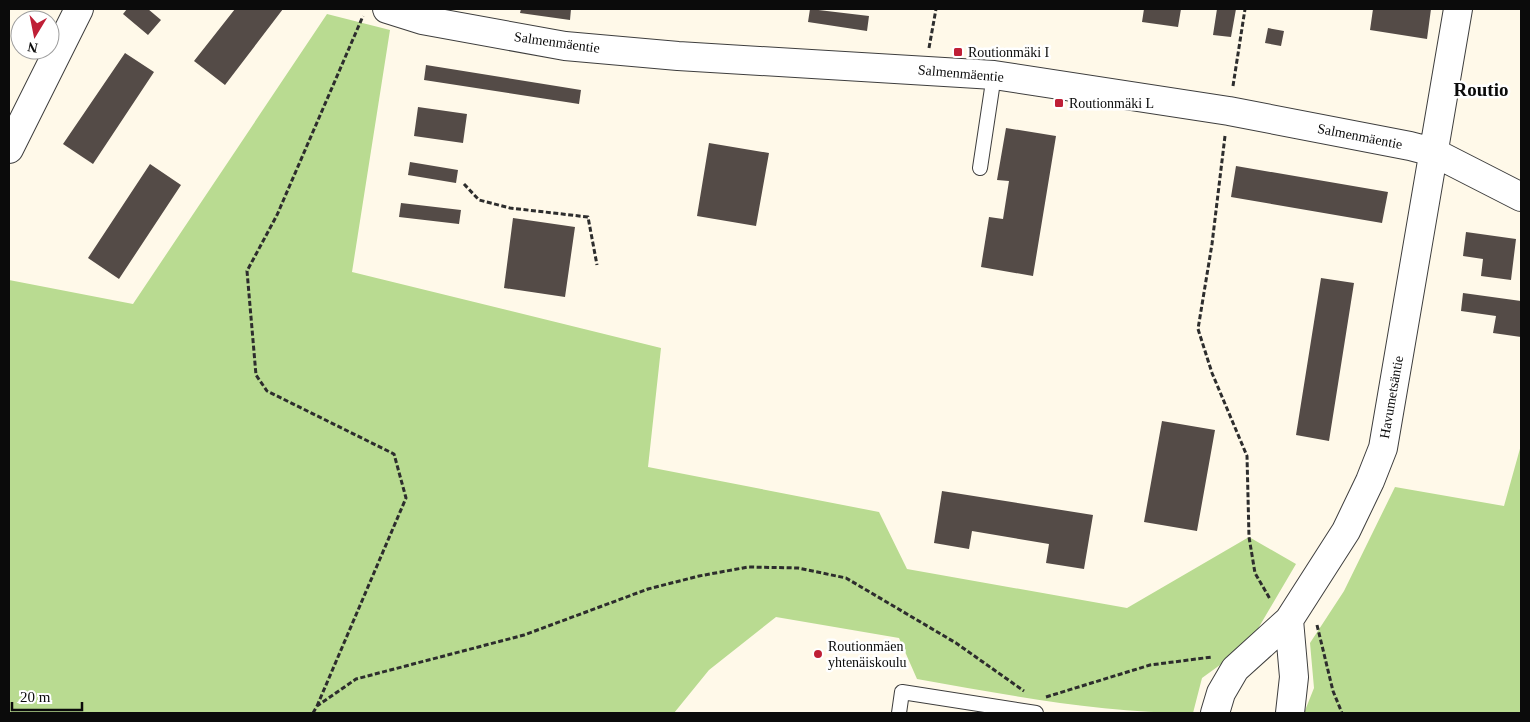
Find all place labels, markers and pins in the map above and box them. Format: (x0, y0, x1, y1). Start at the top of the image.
place label: Routionmäki I (968, 45, 1050, 60)
marker: Routionmäki I (952, 46, 964, 58)
place label: Routionmäki L (1069, 96, 1154, 111)
marker: Routionmäki L (1053, 97, 1065, 109)
place label: Routionmäen yhtenäiskoulu (828, 639, 907, 670)
marker: Routionmäen yhtenäiskoulu (812, 648, 824, 660)

